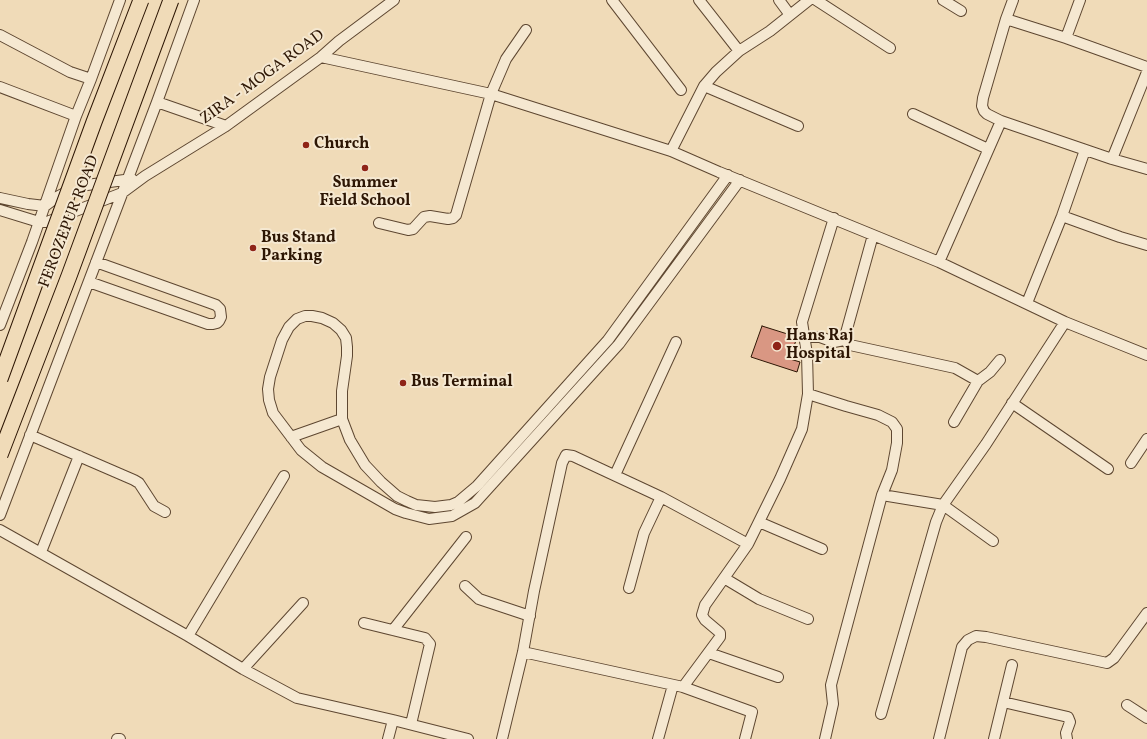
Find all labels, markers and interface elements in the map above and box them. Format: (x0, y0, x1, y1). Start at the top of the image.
street label: ZIRA - MOGA ROAD (197, 27, 329, 129)
place label: Church (314, 135, 370, 155)
marker: Church (301, 140, 311, 150)
street label: FEROZEPUR ROAD (36, 153, 104, 291)
marker: Summer Field School (360, 163, 370, 173)
place label: Summer Field School (320, 174, 410, 212)
place label: Bus Stand Parking (261, 229, 336, 267)
marker: Bus Stand Parking (248, 243, 258, 253)
place label: Hans Raj Hospital (786, 327, 853, 365)
marker: Hans Raj Hospital (771, 340, 783, 352)
place label: Bus Terminal (411, 373, 513, 393)
marker: Bus Terminal (398, 378, 408, 388)

